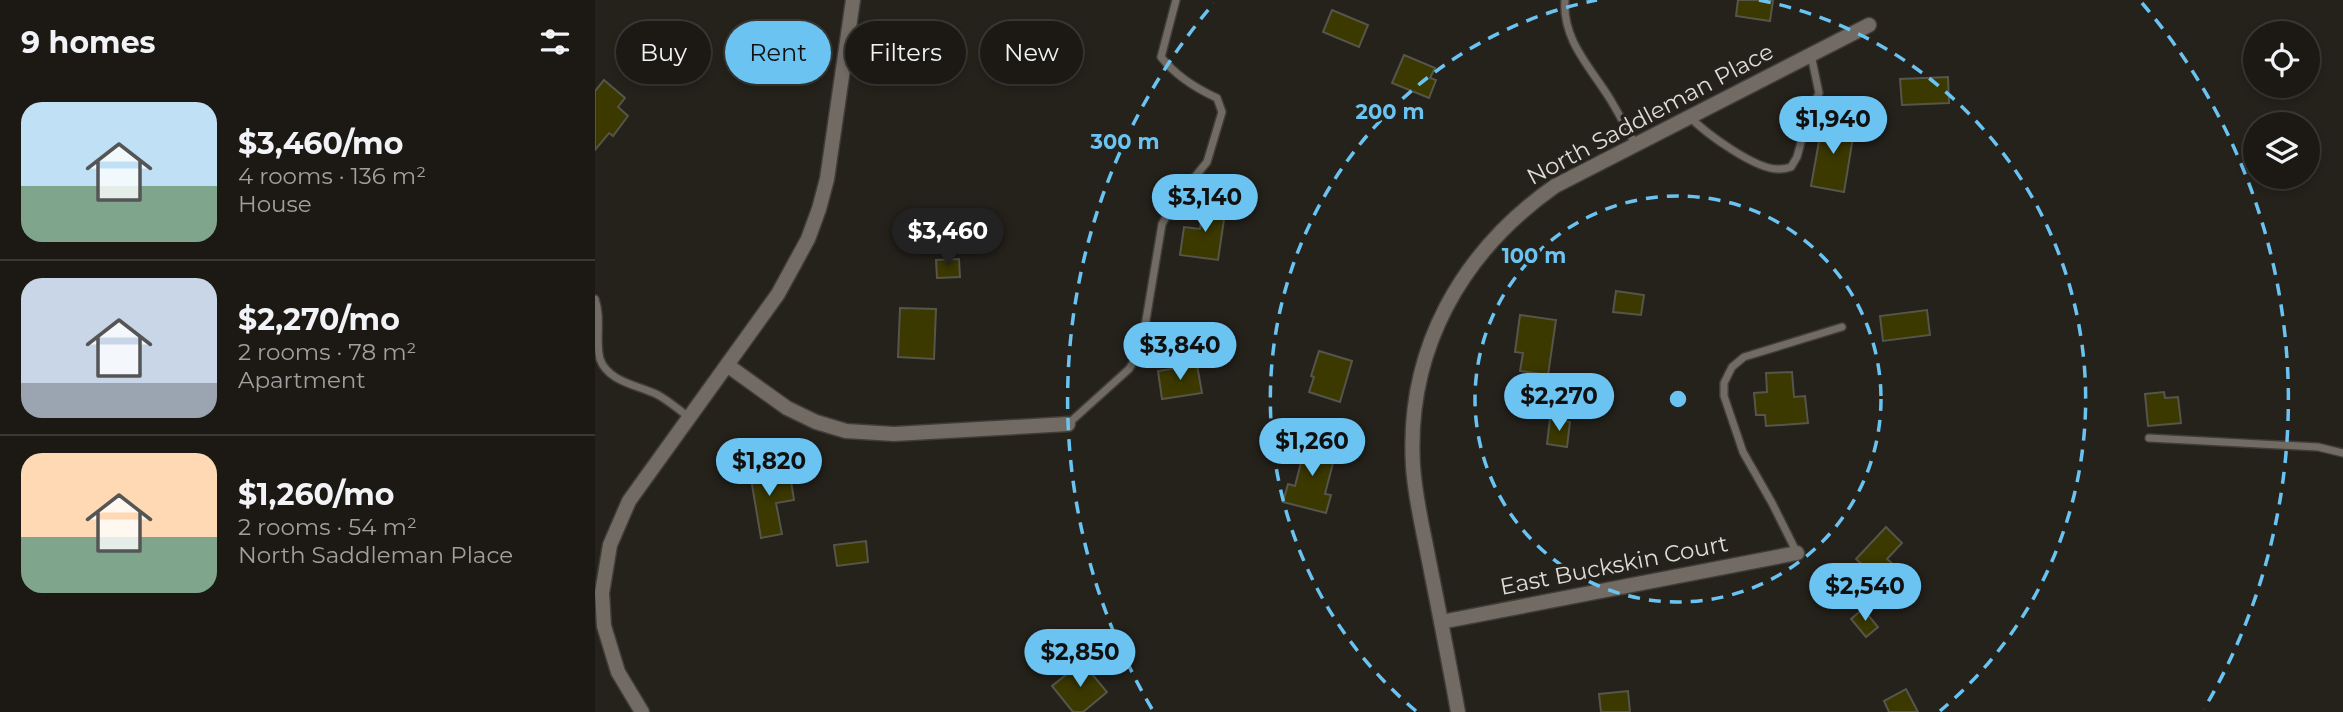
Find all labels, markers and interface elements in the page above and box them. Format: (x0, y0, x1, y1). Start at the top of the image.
chip: Buy (616, 21, 711, 84)
chip: Rent (725, 21, 831, 84)
chip: Filters (845, 21, 966, 84)
chip: New (980, 21, 1083, 84)
map controls (2243, 21, 2320, 189)
button: locate (2243, 21, 2320, 98)
icon: filters (536, 23, 574, 61)
text: 9 homes (21, 24, 156, 61)
street label: North Saddleman Place (1522, 37, 1778, 191)
pin: $1,940 (1776, 96, 1890, 156)
text: 200 m (1356, 99, 1424, 124)
text: $1,940 (1795, 105, 1871, 133)
button: layers (2243, 112, 2320, 189)
text: $3,460/mo (238, 125, 403, 162)
text: 300 m (1090, 129, 1159, 154)
icon: home (77, 130, 161, 214)
text: 4 rooms · 136 m² (238, 162, 426, 190)
pin: $3,140 (1148, 174, 1262, 234)
text: $3,140 (1168, 183, 1242, 211)
text: House (238, 190, 312, 218)
pin: $3,460 (891, 208, 1005, 268)
text: $3,460 (908, 217, 988, 245)
text: 100 m (1502, 243, 1566, 268)
text: $2,270/mo (238, 301, 400, 338)
icon: home (77, 306, 161, 390)
pin: $3,840 (1123, 322, 1237, 382)
text: $3,840 (1139, 331, 1221, 359)
text: 2 rooms · 78 m² (238, 338, 416, 366)
text: Apartment (238, 366, 366, 394)
pin: $2,270 (1502, 374, 1616, 433)
text: $2,270 (1520, 382, 1598, 410)
centre of rings (1666, 387, 1690, 411)
pin: $1,260 (1255, 419, 1369, 478)
text: $1,260 (1275, 427, 1349, 455)
pin: $1,820 (712, 438, 826, 498)
text: $1,820 (732, 447, 806, 475)
text: $1,260/mo (238, 476, 394, 513)
icon: home (77, 481, 161, 565)
text: 2 rooms · 54 m² (238, 513, 417, 541)
street label: East Buckskin Court (1498, 529, 1730, 601)
text: North Saddleman Place (238, 541, 513, 569)
pin: $2,540 (1808, 564, 1922, 623)
text: $2,540 (1825, 572, 1905, 600)
pin: $2,850 (1023, 630, 1137, 689)
text: $2,850 (1040, 638, 1120, 666)

